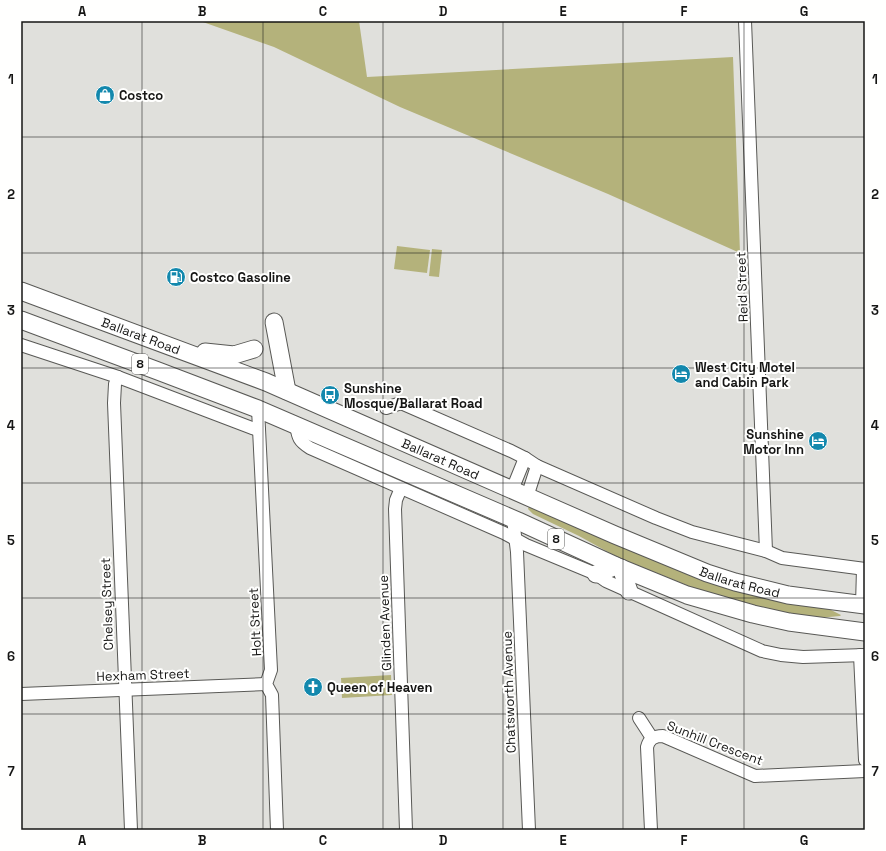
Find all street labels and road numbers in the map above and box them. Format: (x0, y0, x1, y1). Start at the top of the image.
street label: Reid Street (732, 251, 752, 323)
street label: Ballarat Road (99, 313, 183, 358)
road number: 8 (132, 354, 148, 374)
street label: Ballarat Road (399, 434, 482, 483)
road number: 8 (548, 529, 564, 549)
street label: Chelsey Street (97, 557, 117, 651)
street label: Ballarat Road (697, 562, 782, 601)
street label: Glinden Avenue (375, 575, 395, 671)
street label: Holt Street (245, 587, 265, 657)
street label: Chatsworth Avenue (498, 631, 520, 753)
street label: Hexham Street (96, 665, 190, 685)
street label: Sunhill Crescent (665, 717, 765, 769)

